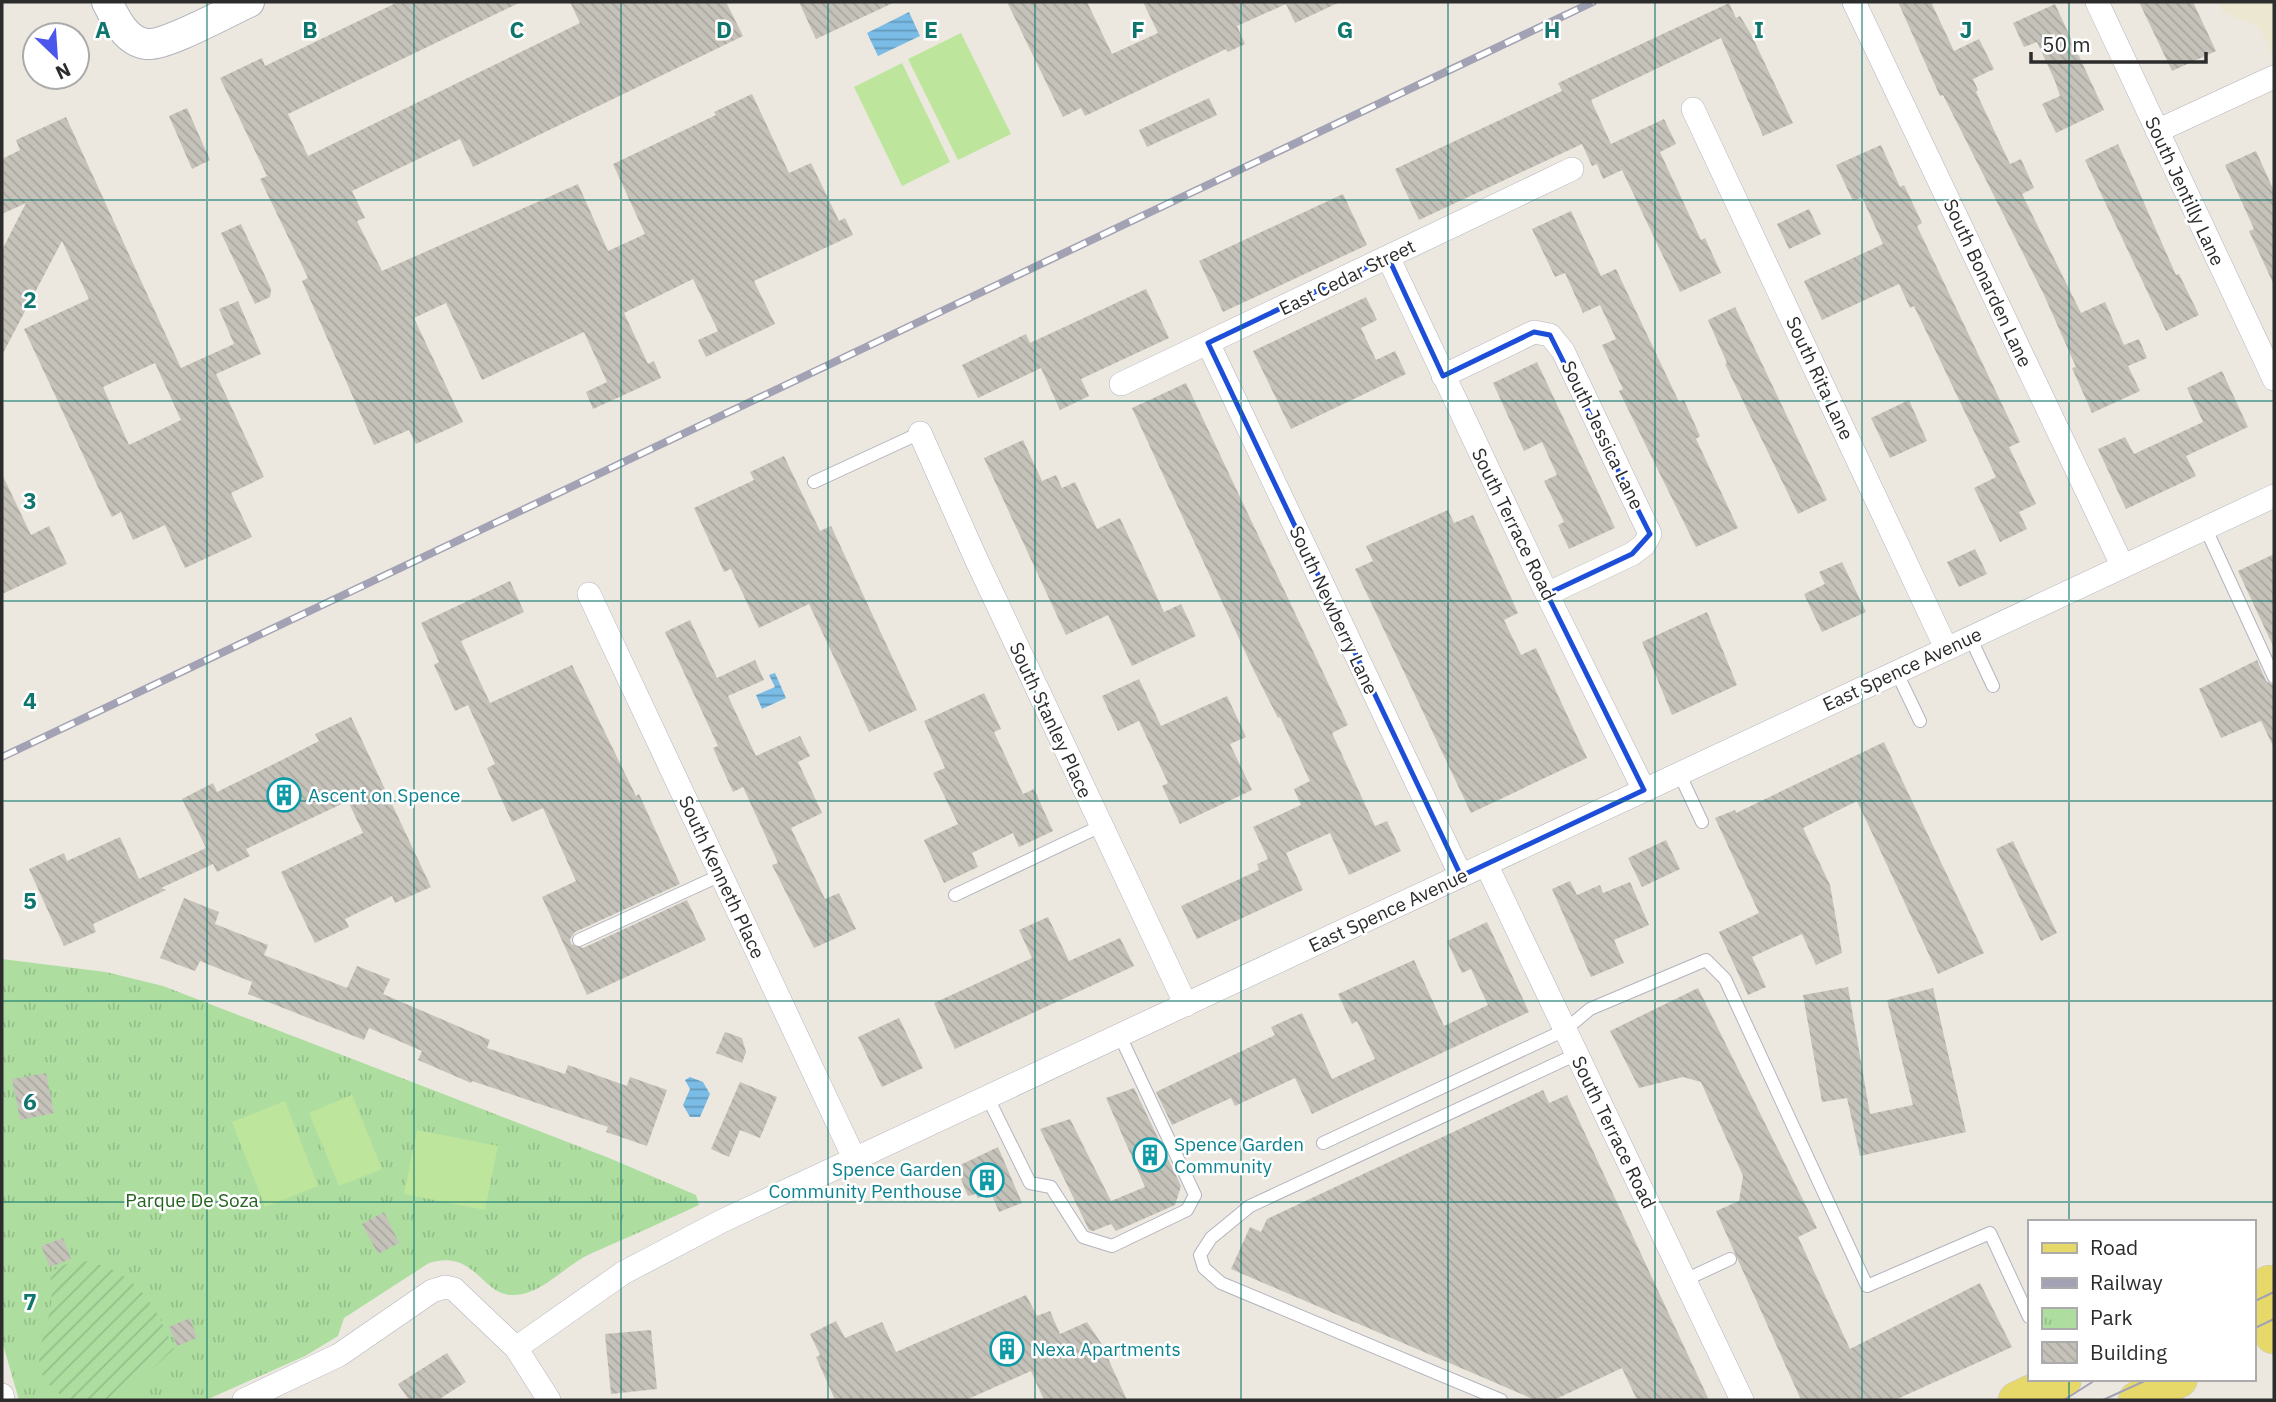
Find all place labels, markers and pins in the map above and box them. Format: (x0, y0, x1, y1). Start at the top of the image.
building icon: Ascent on Spence (265, 776, 303, 814)
place label: Ascent on Spence (308, 783, 460, 807)
place label: Spence Garden Community (1174, 1132, 1304, 1178)
building icon: Spence Garden Community (1131, 1136, 1169, 1174)
place label: Spence Garden Community Penthouse (768, 1157, 962, 1203)
building icon: Spence Garden Community Penthouse (968, 1161, 1006, 1199)
building icon: Nexa Apartments (988, 1330, 1026, 1368)
place label: Nexa Apartments (1032, 1337, 1181, 1361)

